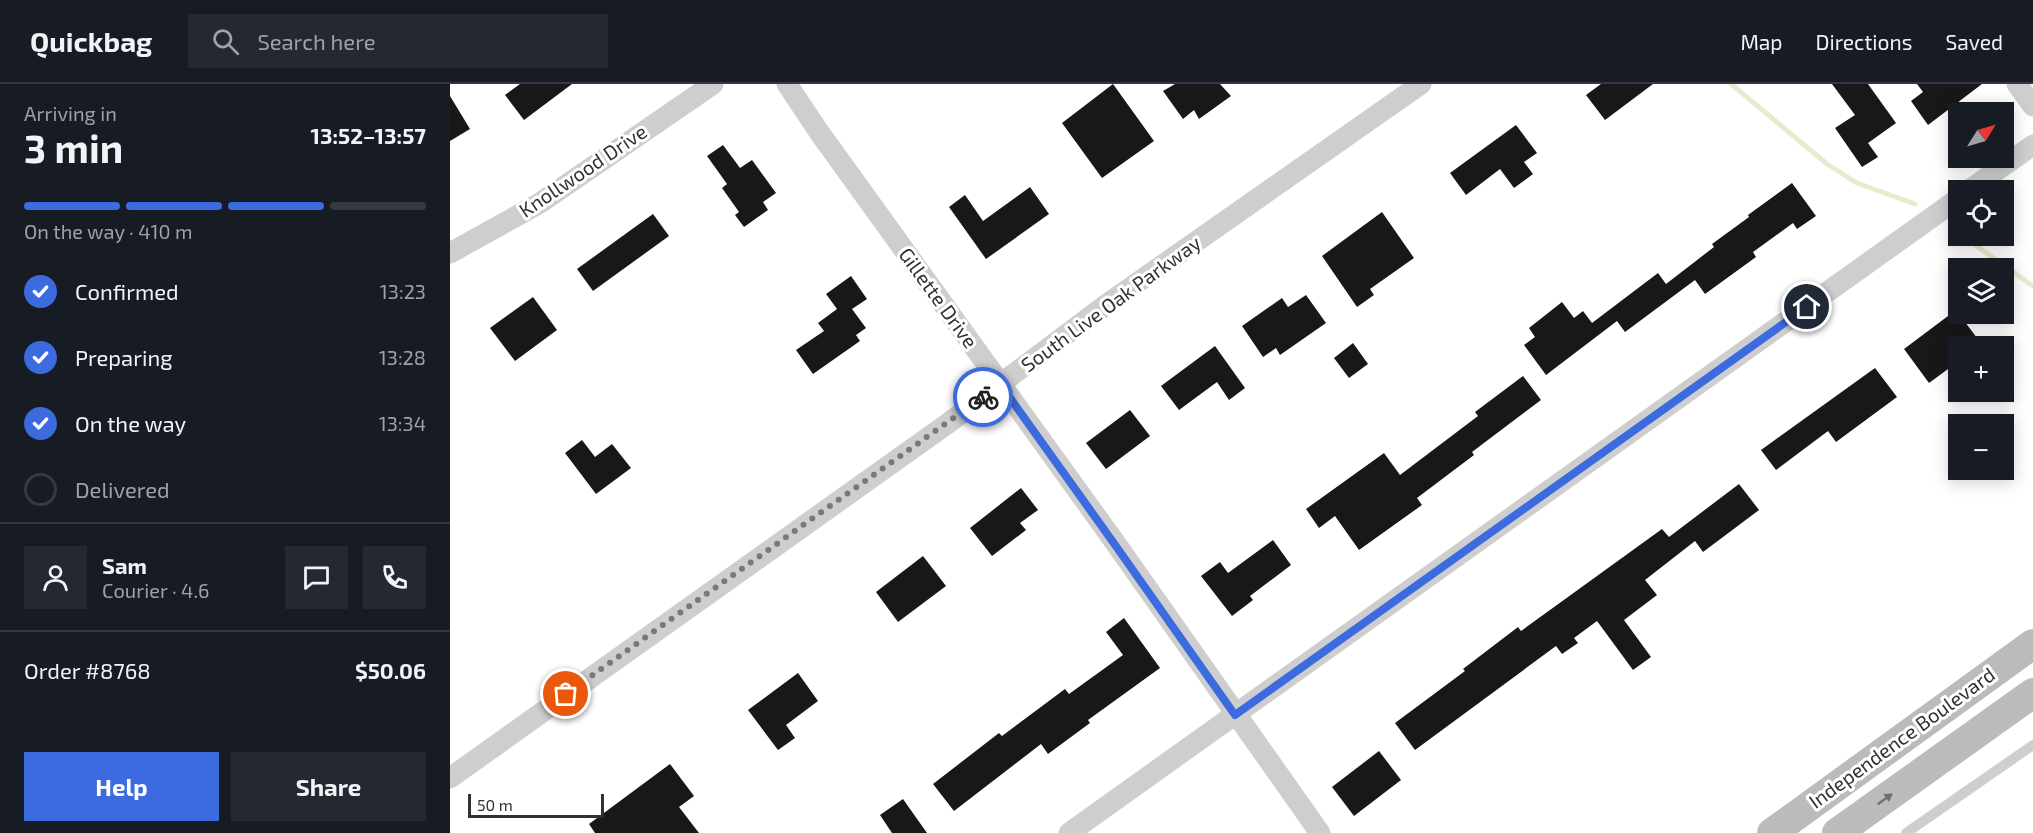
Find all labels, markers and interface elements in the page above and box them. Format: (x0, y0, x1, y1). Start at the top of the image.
search box (188, 14, 608, 68)
text: Quickbag (30, 24, 152, 58)
icon: search (209, 25, 242, 58)
text: Search here (257, 28, 376, 54)
text: Map (1740, 29, 1783, 54)
text: Directions (1816, 29, 1912, 54)
text: Saved (1945, 29, 2003, 54)
text: Arriving in (24, 101, 117, 125)
north arrow (1948, 102, 2014, 168)
map controls (1948, 102, 2014, 480)
street label: Knollwood Drive (514, 119, 651, 222)
text: 13:52–13:57 (310, 122, 426, 148)
text: 3 min (24, 124, 123, 171)
button: locate (1948, 180, 2014, 246)
text: On the way · 410 m (24, 219, 193, 243)
street label: South Live Oak Parkway (1016, 230, 1205, 376)
street label: Gillette Drive (894, 243, 983, 352)
button: layers (1948, 258, 2014, 324)
icon: check (24, 275, 57, 308)
text: Confirmed (75, 278, 179, 304)
text: 13:23 (380, 279, 426, 303)
pin (1781, 281, 1832, 332)
icon: home (1790, 290, 1823, 323)
button: + (1948, 336, 2014, 402)
icon: check (24, 341, 57, 374)
text: Preparing (75, 344, 173, 370)
text: 13:28 (379, 345, 426, 369)
courier (953, 367, 1013, 427)
icon: bike (967, 381, 1000, 414)
icon: check (24, 407, 57, 440)
text: On the way (75, 410, 186, 436)
text: 13:34 (379, 411, 426, 435)
button: − (1948, 414, 2014, 480)
text: Delivered (75, 476, 170, 502)
button: person (24, 546, 87, 609)
button: chat (285, 546, 348, 609)
button: phone (363, 546, 426, 609)
text: Sam (102, 552, 147, 578)
text: Courier · 4.6 (102, 578, 209, 602)
text: Order #8768 (24, 657, 151, 683)
text: $50.06 (355, 657, 426, 683)
street label: Independence Boulevard (1804, 662, 1999, 813)
pin (540, 668, 591, 719)
icon: bag (549, 677, 582, 710)
button: Help (24, 752, 219, 821)
button: Share (231, 752, 426, 821)
scale bar (468, 791, 604, 818)
one-way arrow (1876, 793, 1892, 805)
text: 50 m (477, 795, 513, 814)

